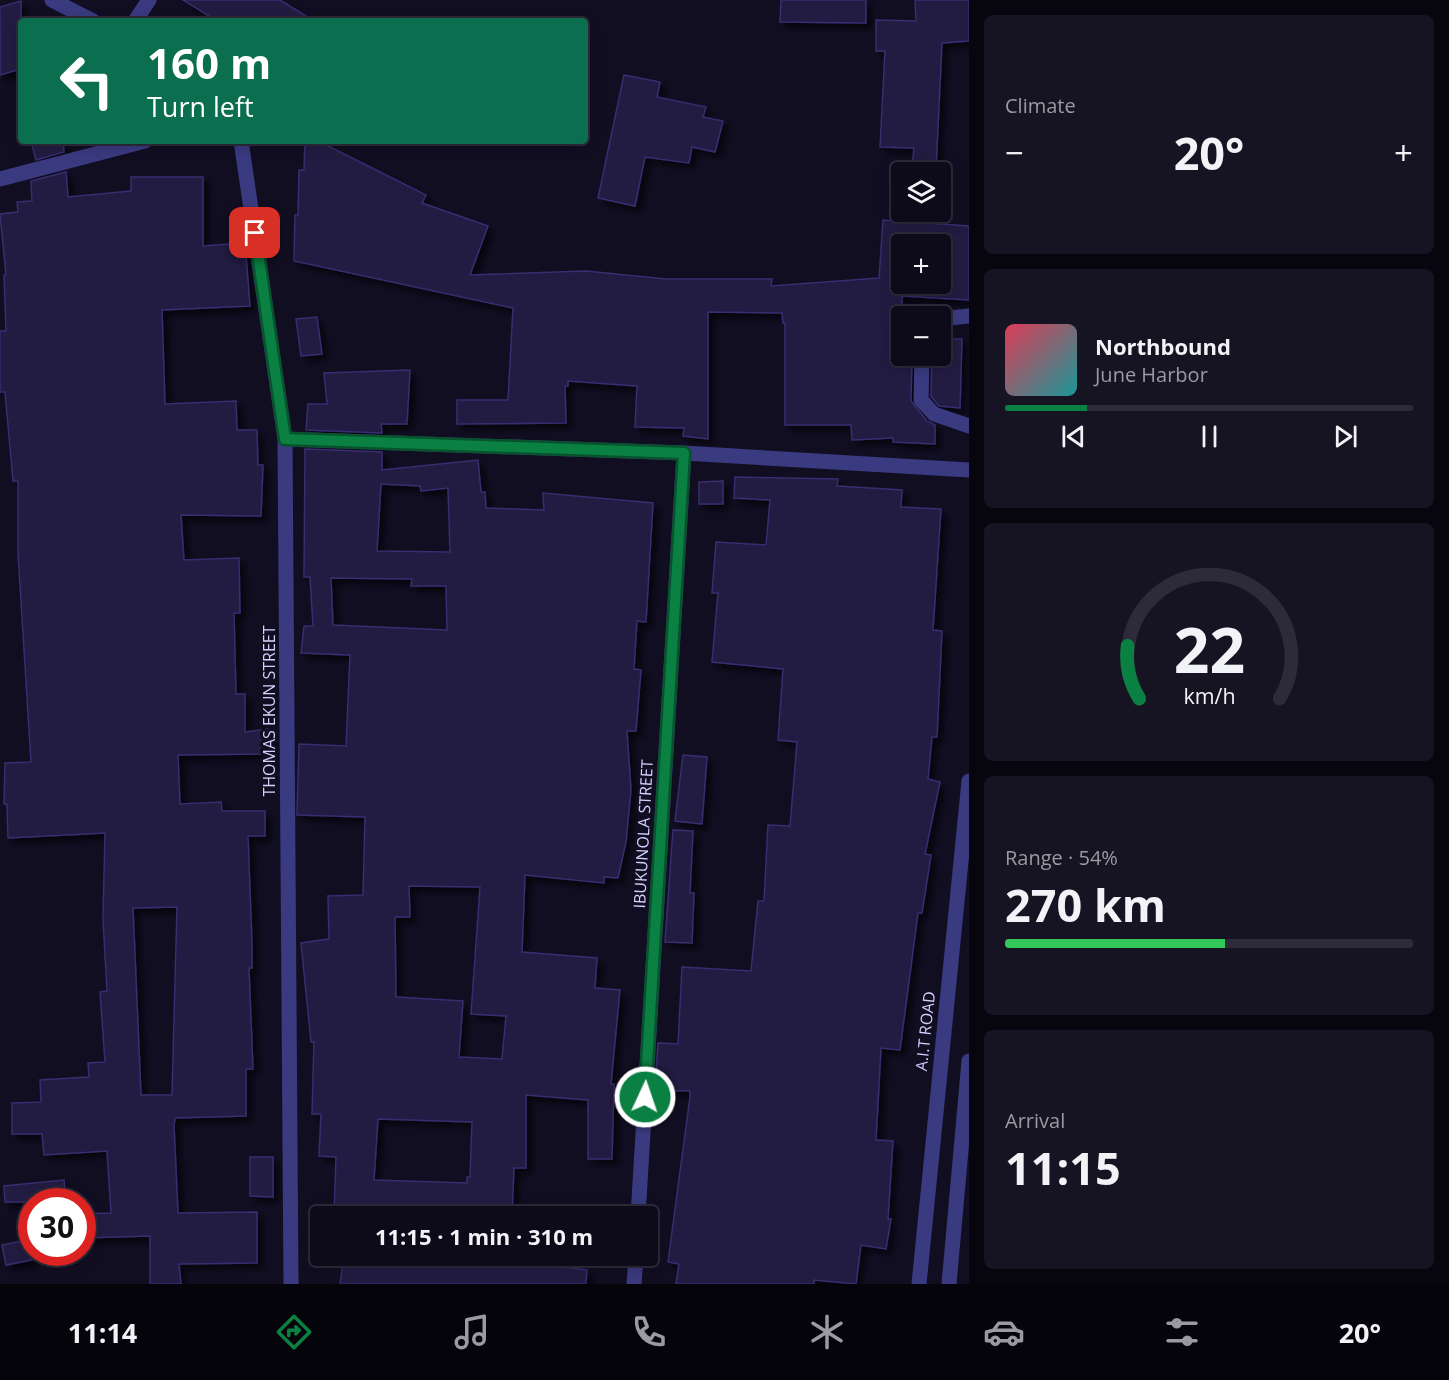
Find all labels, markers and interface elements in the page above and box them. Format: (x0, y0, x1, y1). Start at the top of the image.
text: 160 m (147, 34, 271, 91)
icon: left (48, 42, 126, 120)
text: Turn left (147, 88, 254, 125)
text: Climate (1005, 92, 1076, 119)
text: 20° (1174, 122, 1244, 183)
text: − (1005, 130, 1024, 175)
text: + (1394, 130, 1413, 175)
map controls (891, 162, 951, 366)
button: layers (891, 162, 951, 222)
pin (229, 207, 280, 258)
icon: arrive (238, 216, 271, 249)
button: + (891, 234, 951, 294)
button: − (891, 306, 951, 366)
text: Northbound (1095, 331, 1231, 361)
text: June Harbor (1095, 361, 1208, 388)
icon: previous (1057, 420, 1090, 453)
icon: pause (1193, 420, 1226, 453)
icon: next (1329, 420, 1362, 453)
text: 22 (1173, 606, 1245, 691)
street label: THOMAS EKUN STREET (258, 625, 280, 797)
text: km/h (1183, 681, 1235, 710)
street label: IBUKUNOLA STREET (628, 759, 658, 909)
text: Range · 54% (1005, 844, 1118, 871)
text: 270 km (1005, 874, 1166, 935)
street label: A.I.T ROAD (910, 990, 940, 1072)
position arrow (613, 1065, 677, 1129)
text: Arrival (1005, 1107, 1065, 1134)
text: 11:15 (1005, 1137, 1121, 1198)
speed limit sign: 30 (18, 1188, 96, 1266)
text: 11:15 · 1 min · 310 m (375, 1221, 593, 1251)
icon: directions (273, 1311, 315, 1353)
icon: music (451, 1311, 493, 1353)
icon: phone (628, 1311, 670, 1353)
icon: climate (806, 1311, 848, 1353)
icon: car (983, 1311, 1025, 1353)
icon: filters (1161, 1311, 1203, 1353)
text: 11:14 (68, 1314, 137, 1351)
text: 20° (1339, 1314, 1381, 1351)

